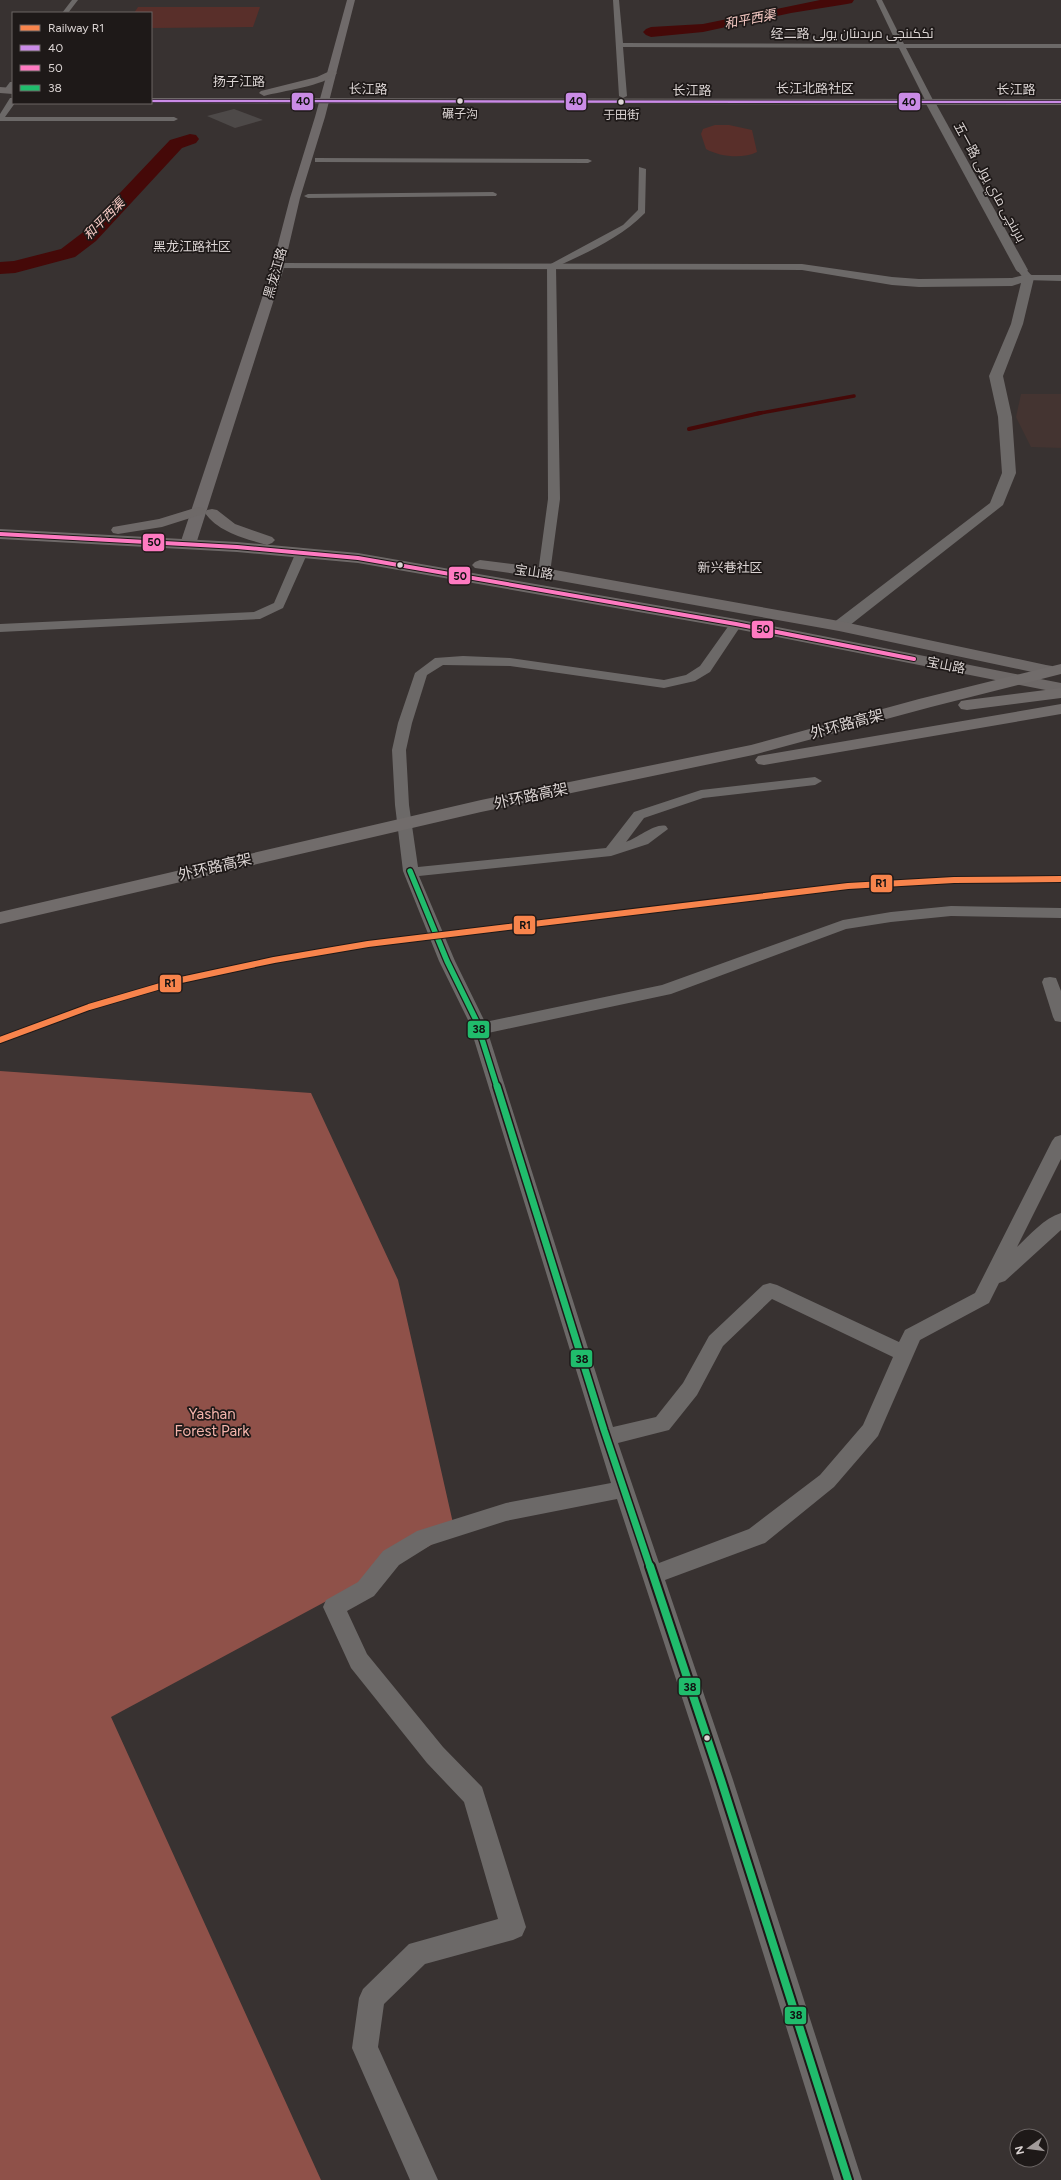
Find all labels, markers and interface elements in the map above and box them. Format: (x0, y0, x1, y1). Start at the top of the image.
water label: 和平西渠 (723, 6, 779, 31)
legend (12, 12, 152, 104)
text: Railway R1 (48, 21, 104, 35)
street label: 经二路 ئككىنجى مرىدىئان يولى (771, 26, 934, 41)
text: 40 (48, 41, 63, 55)
text: 50 (48, 61, 63, 75)
street label: 扬子江路 (213, 74, 265, 89)
text: 38 (48, 81, 62, 95)
street label: 长江路 (348, 81, 388, 97)
district label: 长江北路社区 (776, 81, 854, 96)
street label: 长江路 (996, 82, 1036, 97)
street label: 长江路 (672, 83, 712, 98)
line badge: 40 (291, 92, 314, 111)
line badge: 40 (565, 92, 587, 111)
line badge: 40 (898, 92, 921, 111)
text: 40 (296, 95, 310, 108)
text: 40 (569, 95, 583, 108)
marker: 碾子沟 (455, 96, 465, 106)
text: 40 (902, 96, 916, 109)
marker: 于田街 (616, 97, 626, 107)
place label: 碾子沟 (442, 107, 478, 121)
place label: 于田街 (603, 108, 639, 122)
street label: 五一路 بىرىنچى ماي يولى (948, 120, 1029, 246)
water label: 和平西渠 (80, 194, 129, 243)
district label: 黑龙江路社区 (153, 239, 231, 254)
street label: 黑龙江路 (261, 246, 289, 300)
line badge: 50 (142, 533, 165, 552)
text: 50 (147, 536, 161, 549)
unlabelled marker (395, 560, 405, 570)
district label: 新兴巷社区 (697, 560, 763, 575)
street label: 宝山路 (514, 562, 554, 582)
line badge: 50 (448, 566, 471, 585)
text: 50 (453, 570, 467, 583)
line badge: 50 (751, 620, 774, 639)
text: 50 (756, 623, 770, 636)
street label: 宝山路 (925, 654, 967, 676)
street label: 外环路高架 (808, 706, 886, 742)
street label: 外环路高架 (492, 779, 570, 813)
street label: 外环路高架 (176, 850, 254, 884)
line badge: R1 (870, 874, 893, 893)
text: R1 (875, 877, 887, 890)
line badge: R1 (513, 915, 536, 935)
text: R1 (519, 919, 531, 932)
line badge: R1 (159, 974, 182, 993)
text: R1 (164, 977, 176, 990)
line badge: 38 (467, 1020, 490, 1039)
text: 38 (473, 1023, 486, 1036)
line badge: 38 (570, 1349, 593, 1368)
text: 38 (576, 1353, 589, 1366)
park label: Yashan Forest Park (175, 1405, 250, 1440)
line badge: 38 (678, 1677, 701, 1696)
text: 38 (684, 1681, 697, 1694)
unlabelled marker (702, 1733, 712, 1743)
line badge: 38 (784, 2006, 807, 2025)
text: 38 (790, 2009, 803, 2022)
north arrow (1009, 2128, 1049, 2168)
text: N (1012, 2145, 1027, 2156)

